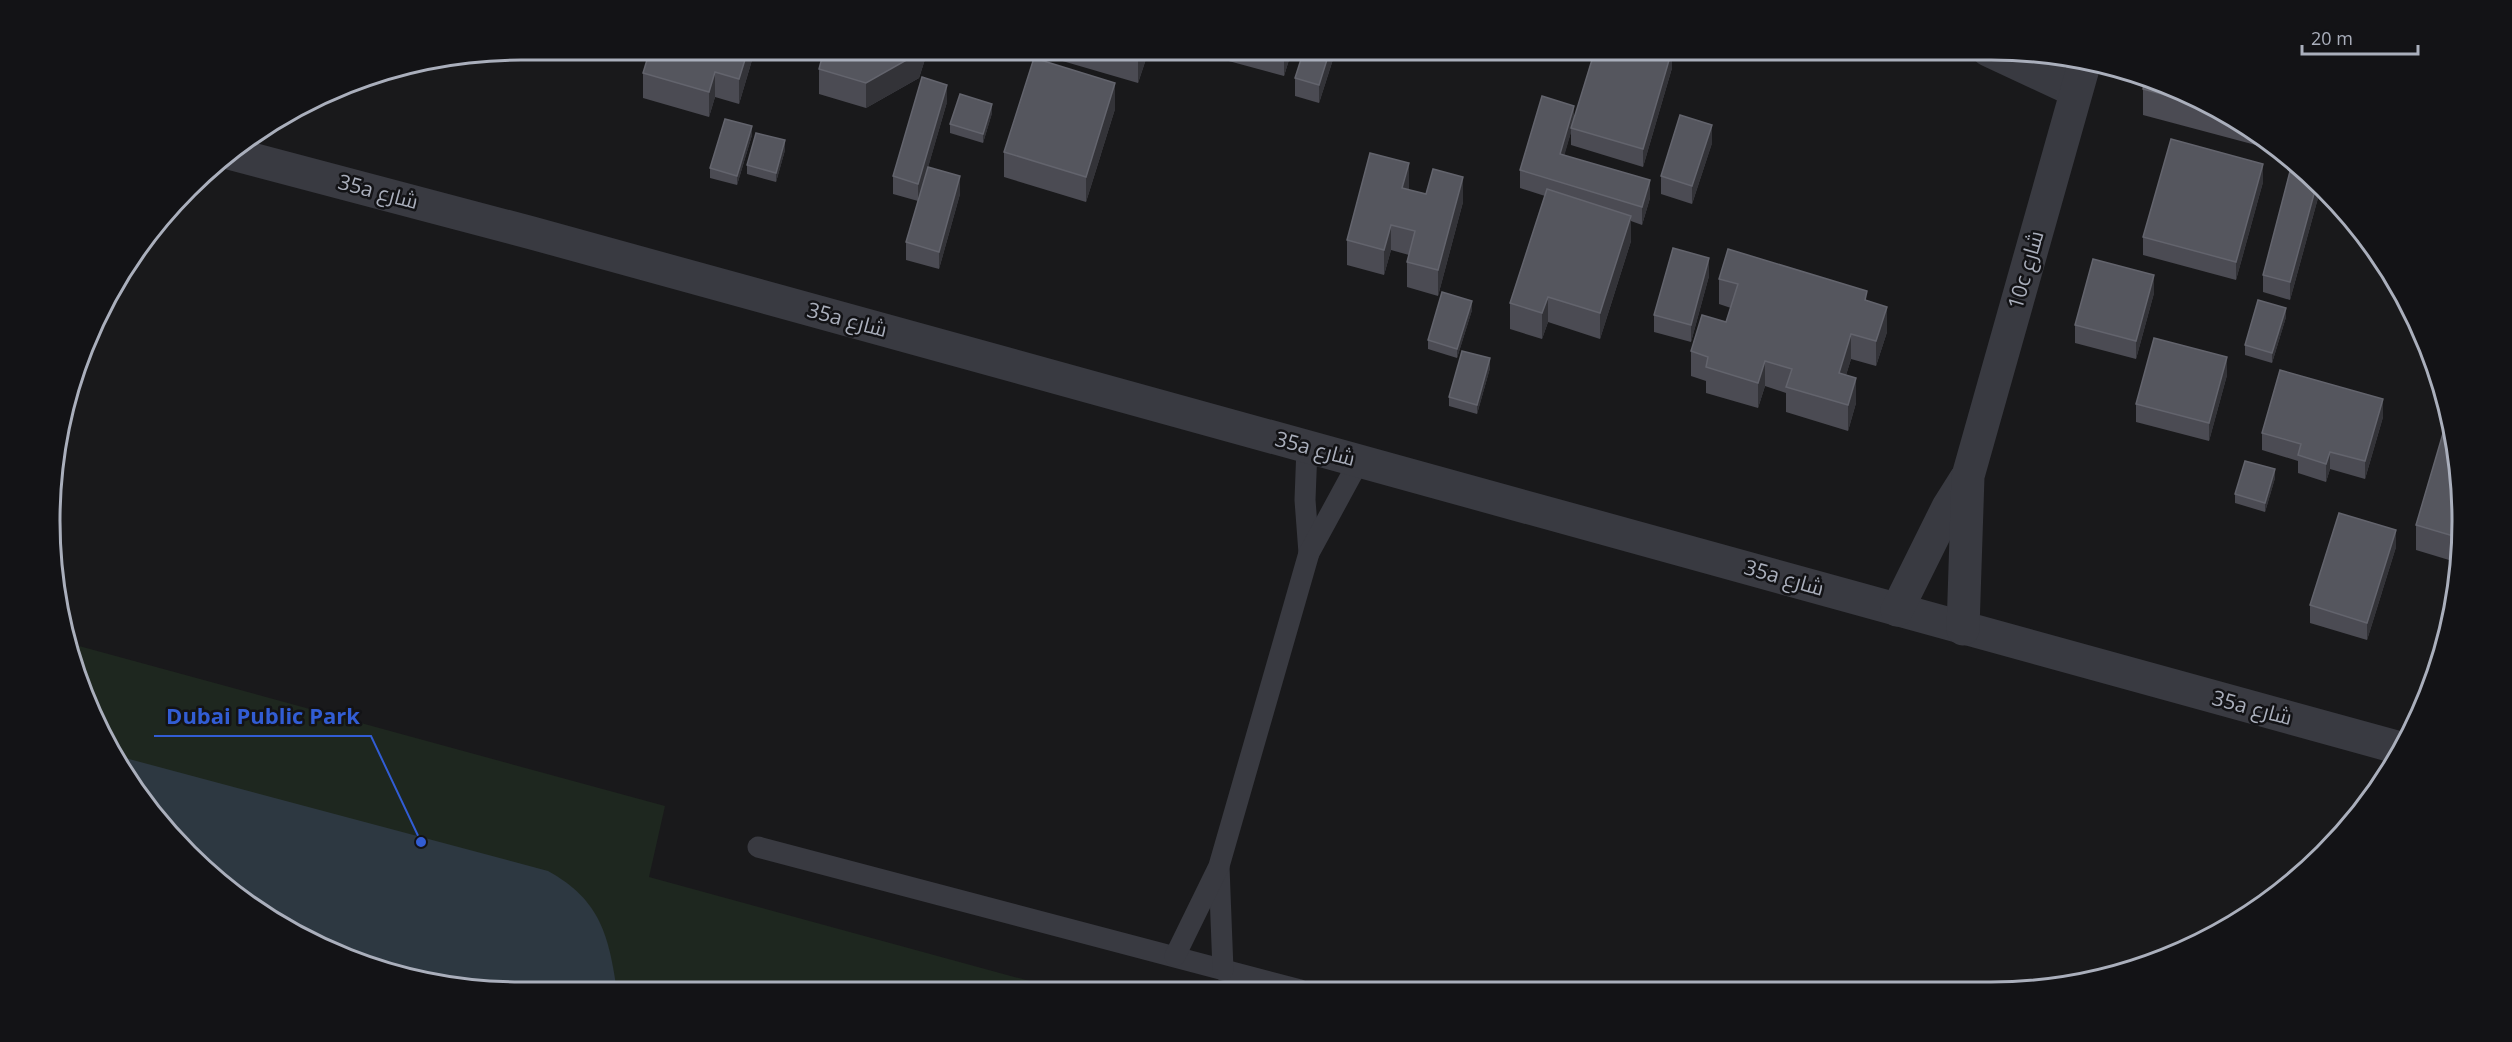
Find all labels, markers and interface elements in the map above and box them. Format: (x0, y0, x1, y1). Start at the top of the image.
scale bar (2302, 18, 2418, 56)
text: 20 m (2311, 26, 2353, 50)
street label: 35a شارع (335, 167, 421, 216)
street label: 10c شارع (2001, 227, 2051, 312)
street label: 35a شارع (804, 295, 890, 344)
street label: 35a شارع (1272, 424, 1358, 473)
street label: 35a شارع (1741, 552, 1827, 603)
street label: 35a شارع (2209, 683, 2295, 732)
callout: Dubai Public Park (154, 696, 371, 736)
text: Dubai Public Park (166, 700, 360, 730)

